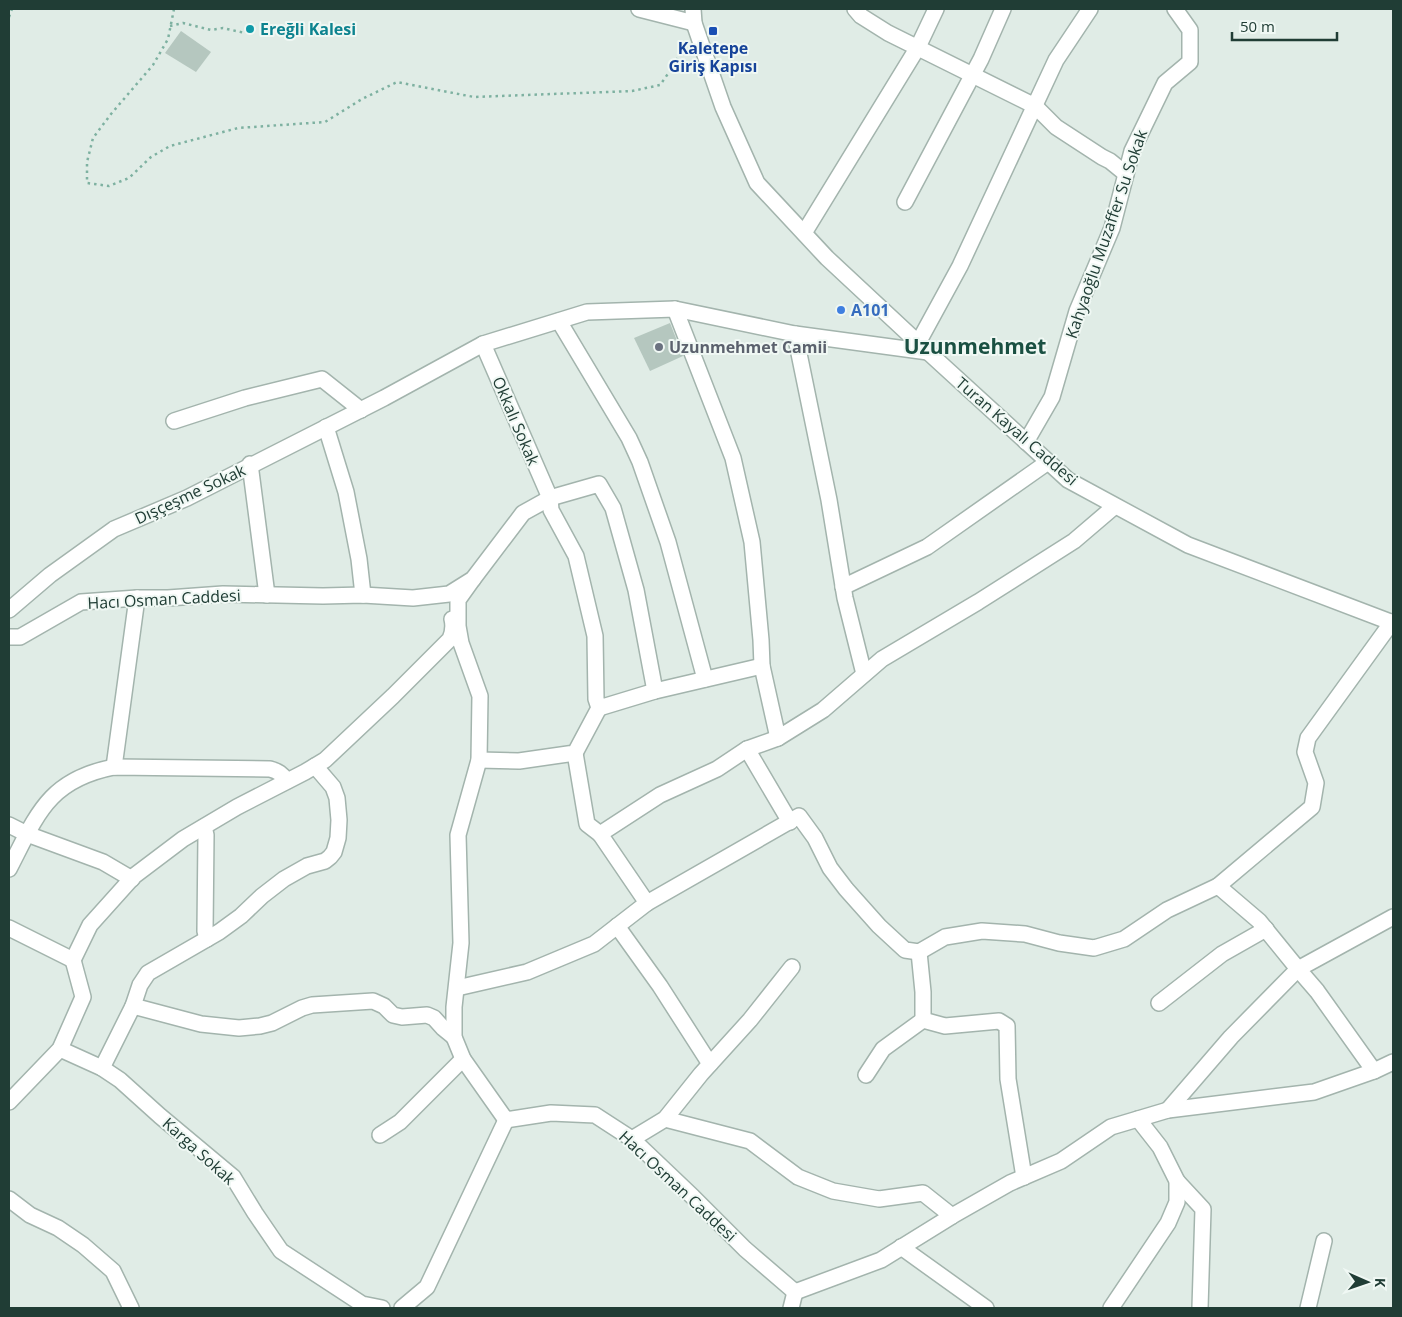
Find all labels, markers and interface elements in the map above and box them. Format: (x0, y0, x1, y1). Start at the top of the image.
scale bar (1232, 10, 1337, 42)
text: 50 m (1240, 16, 1275, 36)
place label: Ereğli Kalesi (260, 18, 356, 40)
marker: Ereğli Kalesi (244, 23, 256, 35)
marker: Kaletepe Giriş Kapısı (707, 25, 719, 37)
place label: Kaletepe Giriş Kapısı (669, 37, 757, 77)
street label: Kahyaoğlu Muzaffer Su Sokak (1060, 126, 1152, 341)
place label: A101 (851, 299, 889, 321)
marker: A101 (835, 304, 847, 316)
district label: Uzunmehmet (904, 332, 1046, 360)
place label: Uzunmehmet Camii (669, 336, 827, 358)
marker: Uzunmehmet Camii (653, 341, 665, 353)
street label: Turan Kayalı Caddesi (951, 372, 1083, 490)
street label: Okkalı Sokak (487, 373, 545, 469)
street label: Dışçeşme Sokak (131, 459, 249, 529)
street label: Hacı Osman Caddesi (87, 584, 241, 614)
street label: Karga Sokak (158, 1112, 241, 1190)
street label: Hacı Osman Caddesi (614, 1126, 742, 1246)
north arrow (1342, 1257, 1392, 1307)
text: K (1371, 1277, 1390, 1288)

